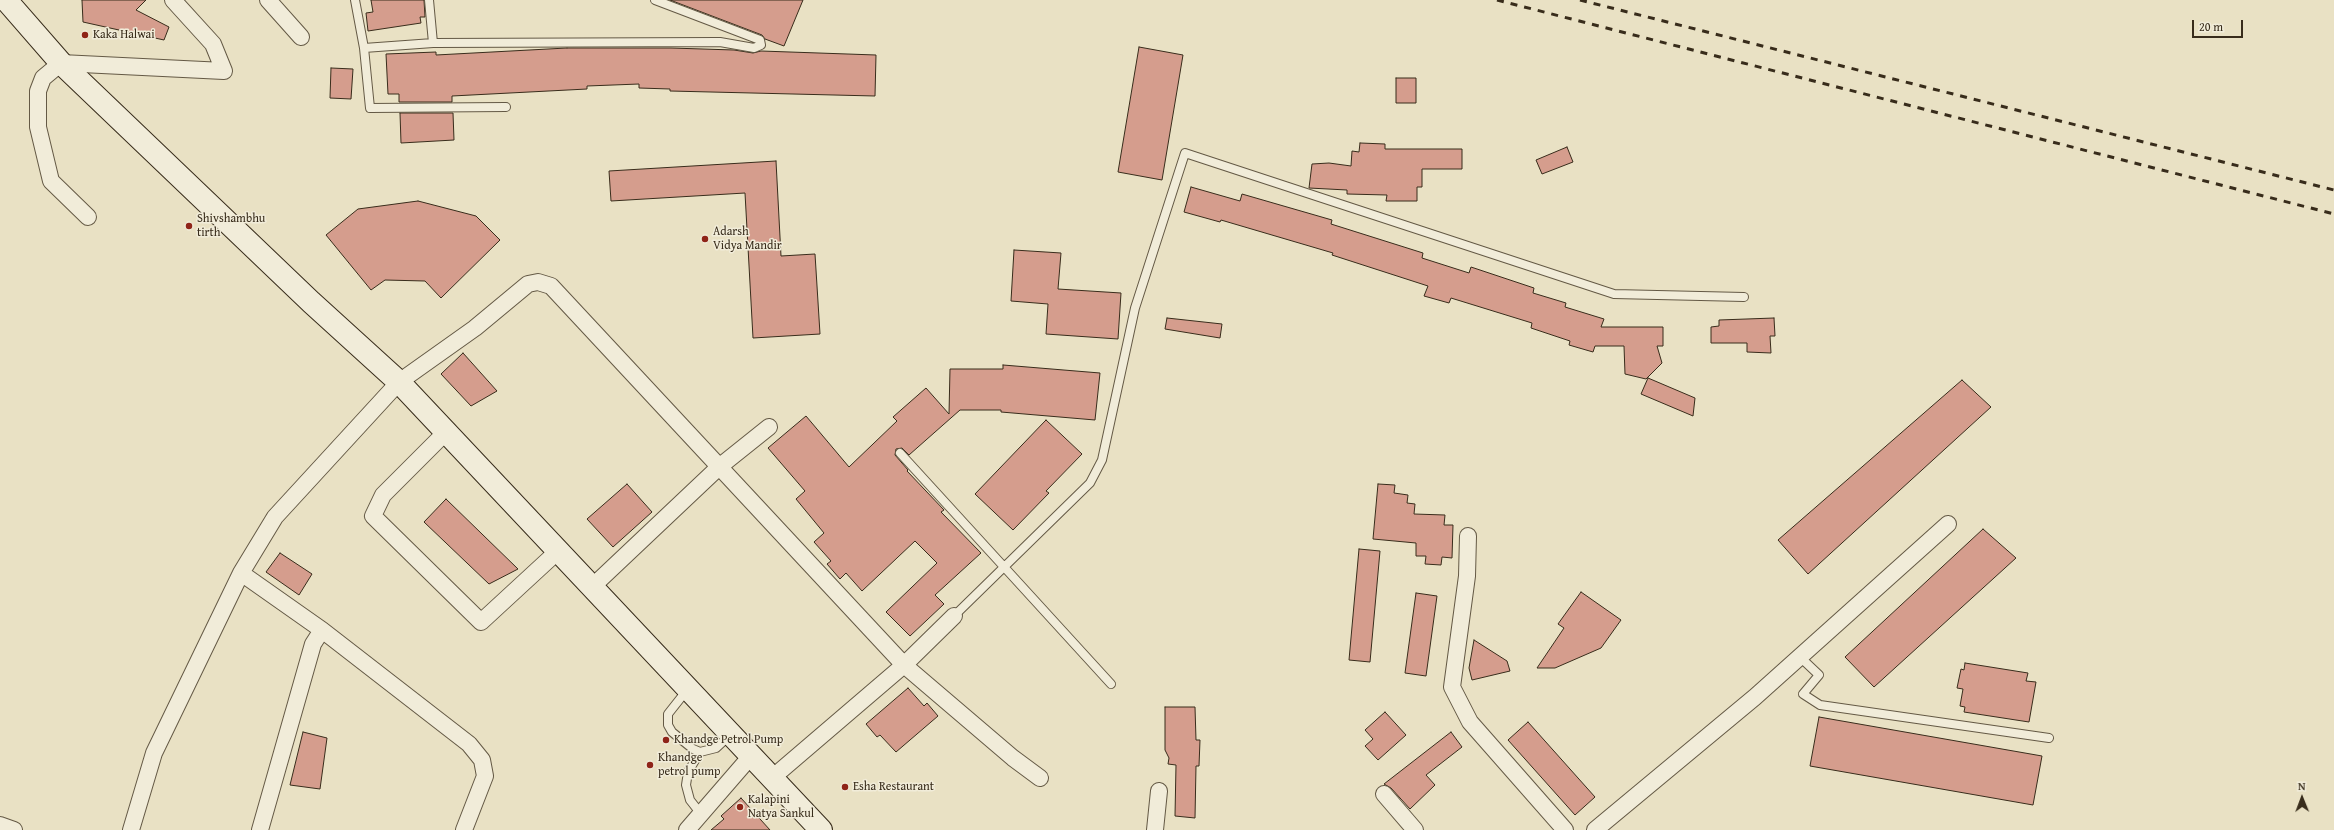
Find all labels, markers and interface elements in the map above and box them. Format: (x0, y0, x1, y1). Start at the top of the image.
scale bar (2194, 12, 2245, 38)
text: 20 m (2199, 18, 2223, 35)
place label: Kaka Halwai (93, 28, 155, 42)
marker: Kaka Halwai (80, 30, 90, 40)
place label: Shivshambhu tirth (197, 212, 265, 240)
marker: Shivshambhu tirth (184, 221, 194, 231)
place label: Adarsh Vidya Mandir (713, 225, 782, 253)
marker: Adarsh Vidya Mandir (700, 234, 710, 244)
place label: Khandge Petrol Pump (674, 733, 783, 747)
marker: Khandge Petrol Pump (661, 735, 671, 745)
place label: Khandge petrol pump (658, 751, 720, 779)
marker: Khandge petrol pump (645, 760, 655, 770)
north arrow (2282, 778, 2322, 818)
text: N (2298, 778, 2306, 794)
place label: Esha Restaurant (853, 780, 934, 794)
marker: Esha Restaurant (840, 782, 850, 792)
place label: Kalapini Natya Sankul (748, 793, 814, 821)
marker: Kalapini Natya Sankul (735, 802, 745, 812)

